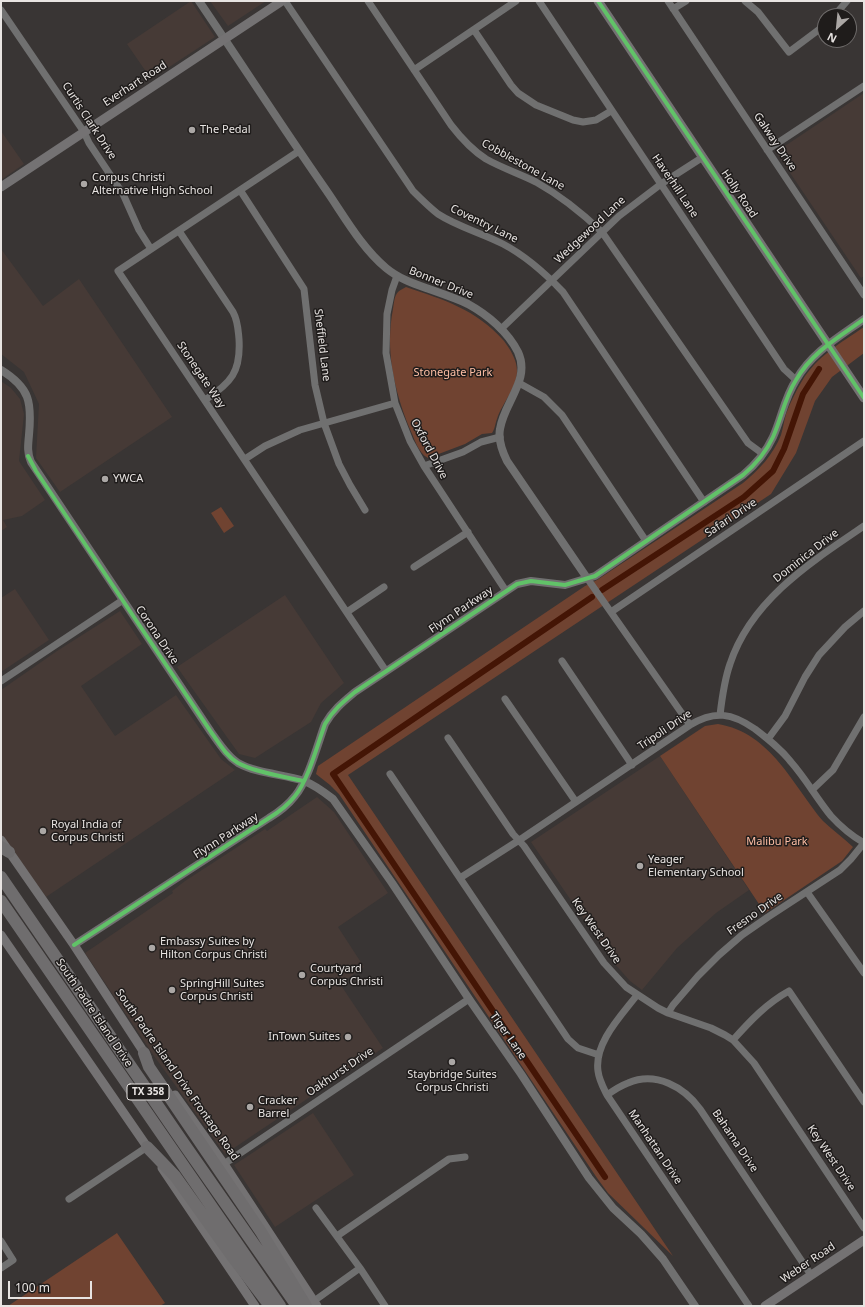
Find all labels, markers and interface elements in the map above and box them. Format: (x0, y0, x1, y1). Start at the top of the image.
north arrow (817, 8, 857, 48)
text: N (824, 30, 839, 47)
street label: Everhart Road (101, 59, 169, 109)
street label: Curtis Clark Drive (59, 80, 119, 162)
street label: Galway Drive (751, 110, 799, 174)
place label: The Pedal (200, 123, 251, 137)
marker: The Pedal (187, 125, 197, 135)
street label: Cobblestone Lane (479, 137, 567, 193)
street label: Haverhill Lane (649, 152, 701, 220)
street label: Holly Road (718, 167, 760, 221)
place label: Corpus Christi Alternative High School (92, 171, 213, 197)
marker: Corpus Christi Alternative High School (79, 179, 89, 189)
street label: Wedgewood Lane (552, 194, 628, 266)
street label: Coventry Lane (448, 202, 520, 246)
street label: Bonner Drive (407, 264, 475, 302)
street label: Sheffield Lane (311, 308, 333, 382)
street label: Stonegate Way (174, 339, 228, 411)
park label: Stonegate Park (414, 366, 492, 380)
street label: Oxford Drive (408, 417, 450, 481)
place label: YWCA (113, 472, 143, 486)
marker: YWCA (100, 474, 110, 484)
street label: Safari Drive (703, 496, 759, 540)
street label: Dominica Drive (771, 526, 841, 586)
street label: Flynn Parkway (427, 584, 495, 636)
street label: Corona Drive (133, 603, 181, 667)
street label: Tripoli Drive (636, 707, 694, 753)
street label: Flynn Parkway (191, 810, 261, 862)
place label: Royal India of Corpus Christi (51, 818, 124, 844)
marker: Royal India of Corpus Christi (38, 826, 48, 836)
park label: Malibu Park (746, 835, 808, 849)
place label: Yeager Elementary School (648, 853, 744, 879)
marker: Yeager Elementary School (635, 861, 645, 871)
street label: Fresno Drive (725, 890, 785, 938)
street label: Key West Drive (569, 896, 623, 966)
place label: Embassy Suites by Hilton Corpus Christi (160, 935, 267, 961)
marker: Embassy Suites by Hilton Corpus Christi (147, 943, 157, 953)
street label: South Padre Island Drive (53, 956, 135, 1070)
place label: Courtyard Corpus Christi (310, 962, 383, 988)
marker: Courtyard Corpus Christi (297, 970, 307, 980)
place label: SpringHill Suites Corpus Christi (180, 977, 264, 1003)
marker: SpringHill Suites Corpus Christi (167, 985, 177, 995)
street label: South Padre Island Drive Frontage Road (112, 987, 242, 1163)
street label: Tiger Lane (487, 1010, 529, 1062)
place label: InTown Suites (268, 1030, 340, 1044)
marker: InTown Suites (343, 1032, 353, 1042)
street label: Oakhurst Drive (304, 1045, 376, 1099)
marker: Staybridge Suites Corpus Christi (447, 1057, 457, 1067)
place label: Staybridge Suites Corpus Christi (407, 1068, 497, 1094)
road number: TX 358 (127, 1084, 169, 1100)
place label: Cracker Barrel (258, 1094, 297, 1120)
marker: Cracker Barrel (245, 1102, 255, 1112)
street label: Manhattan Drive (625, 1107, 685, 1187)
street label: Bahama Drive (709, 1107, 761, 1175)
street label: Key West Drive (804, 1122, 858, 1194)
street label: Weber Road (778, 1240, 838, 1286)
scale bar (10, 1273, 94, 1299)
text: 100 m (15, 1279, 50, 1296)

